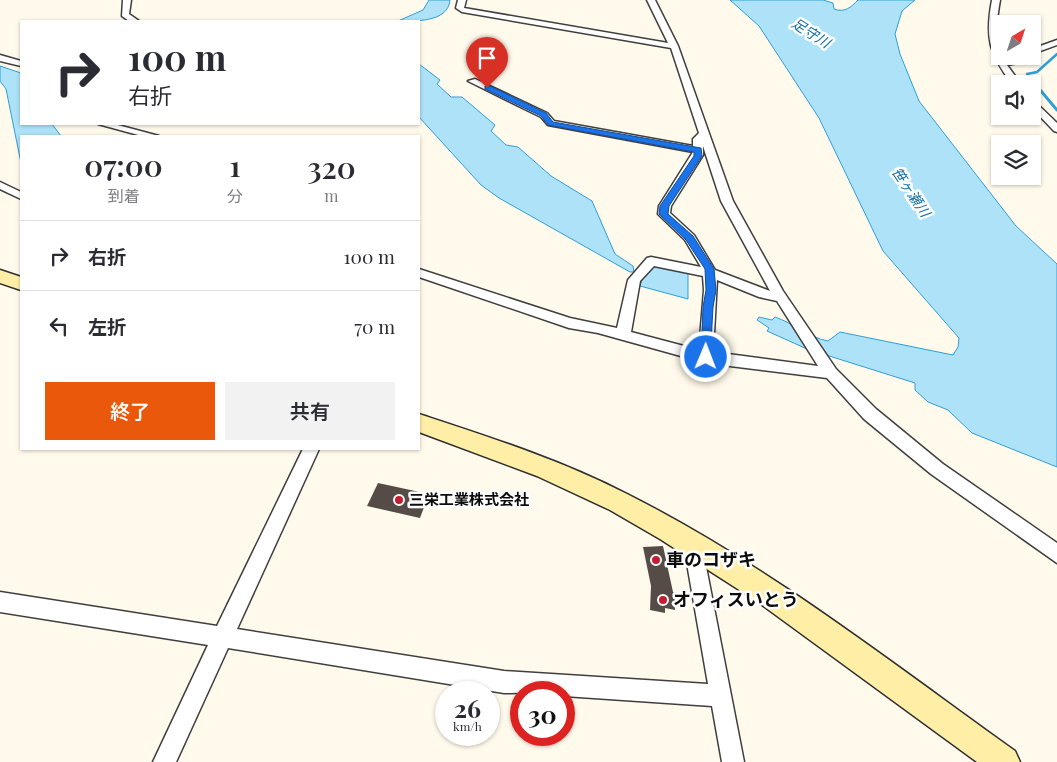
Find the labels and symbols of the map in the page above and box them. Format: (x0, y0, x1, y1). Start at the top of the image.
water label: 足守川 (788, 13, 836, 53)
north arrow (991, 15, 1041, 65)
pin (466, 37, 508, 88)
water label: 笹ヶ瀬川 (888, 163, 936, 222)
position arrow (679, 330, 731, 382)
place label: 三栄工業株式会社 (409, 489, 529, 509)
marker: 三栄工業株式会社 (393, 494, 405, 506)
place label: 車のコザキ (666, 547, 756, 571)
marker: 車のコザキ (650, 554, 662, 566)
place label: オフィスいとう (673, 587, 799, 611)
marker: オフィスいとう (657, 594, 669, 606)
speed limit sign: 30 (510, 681, 575, 746)

